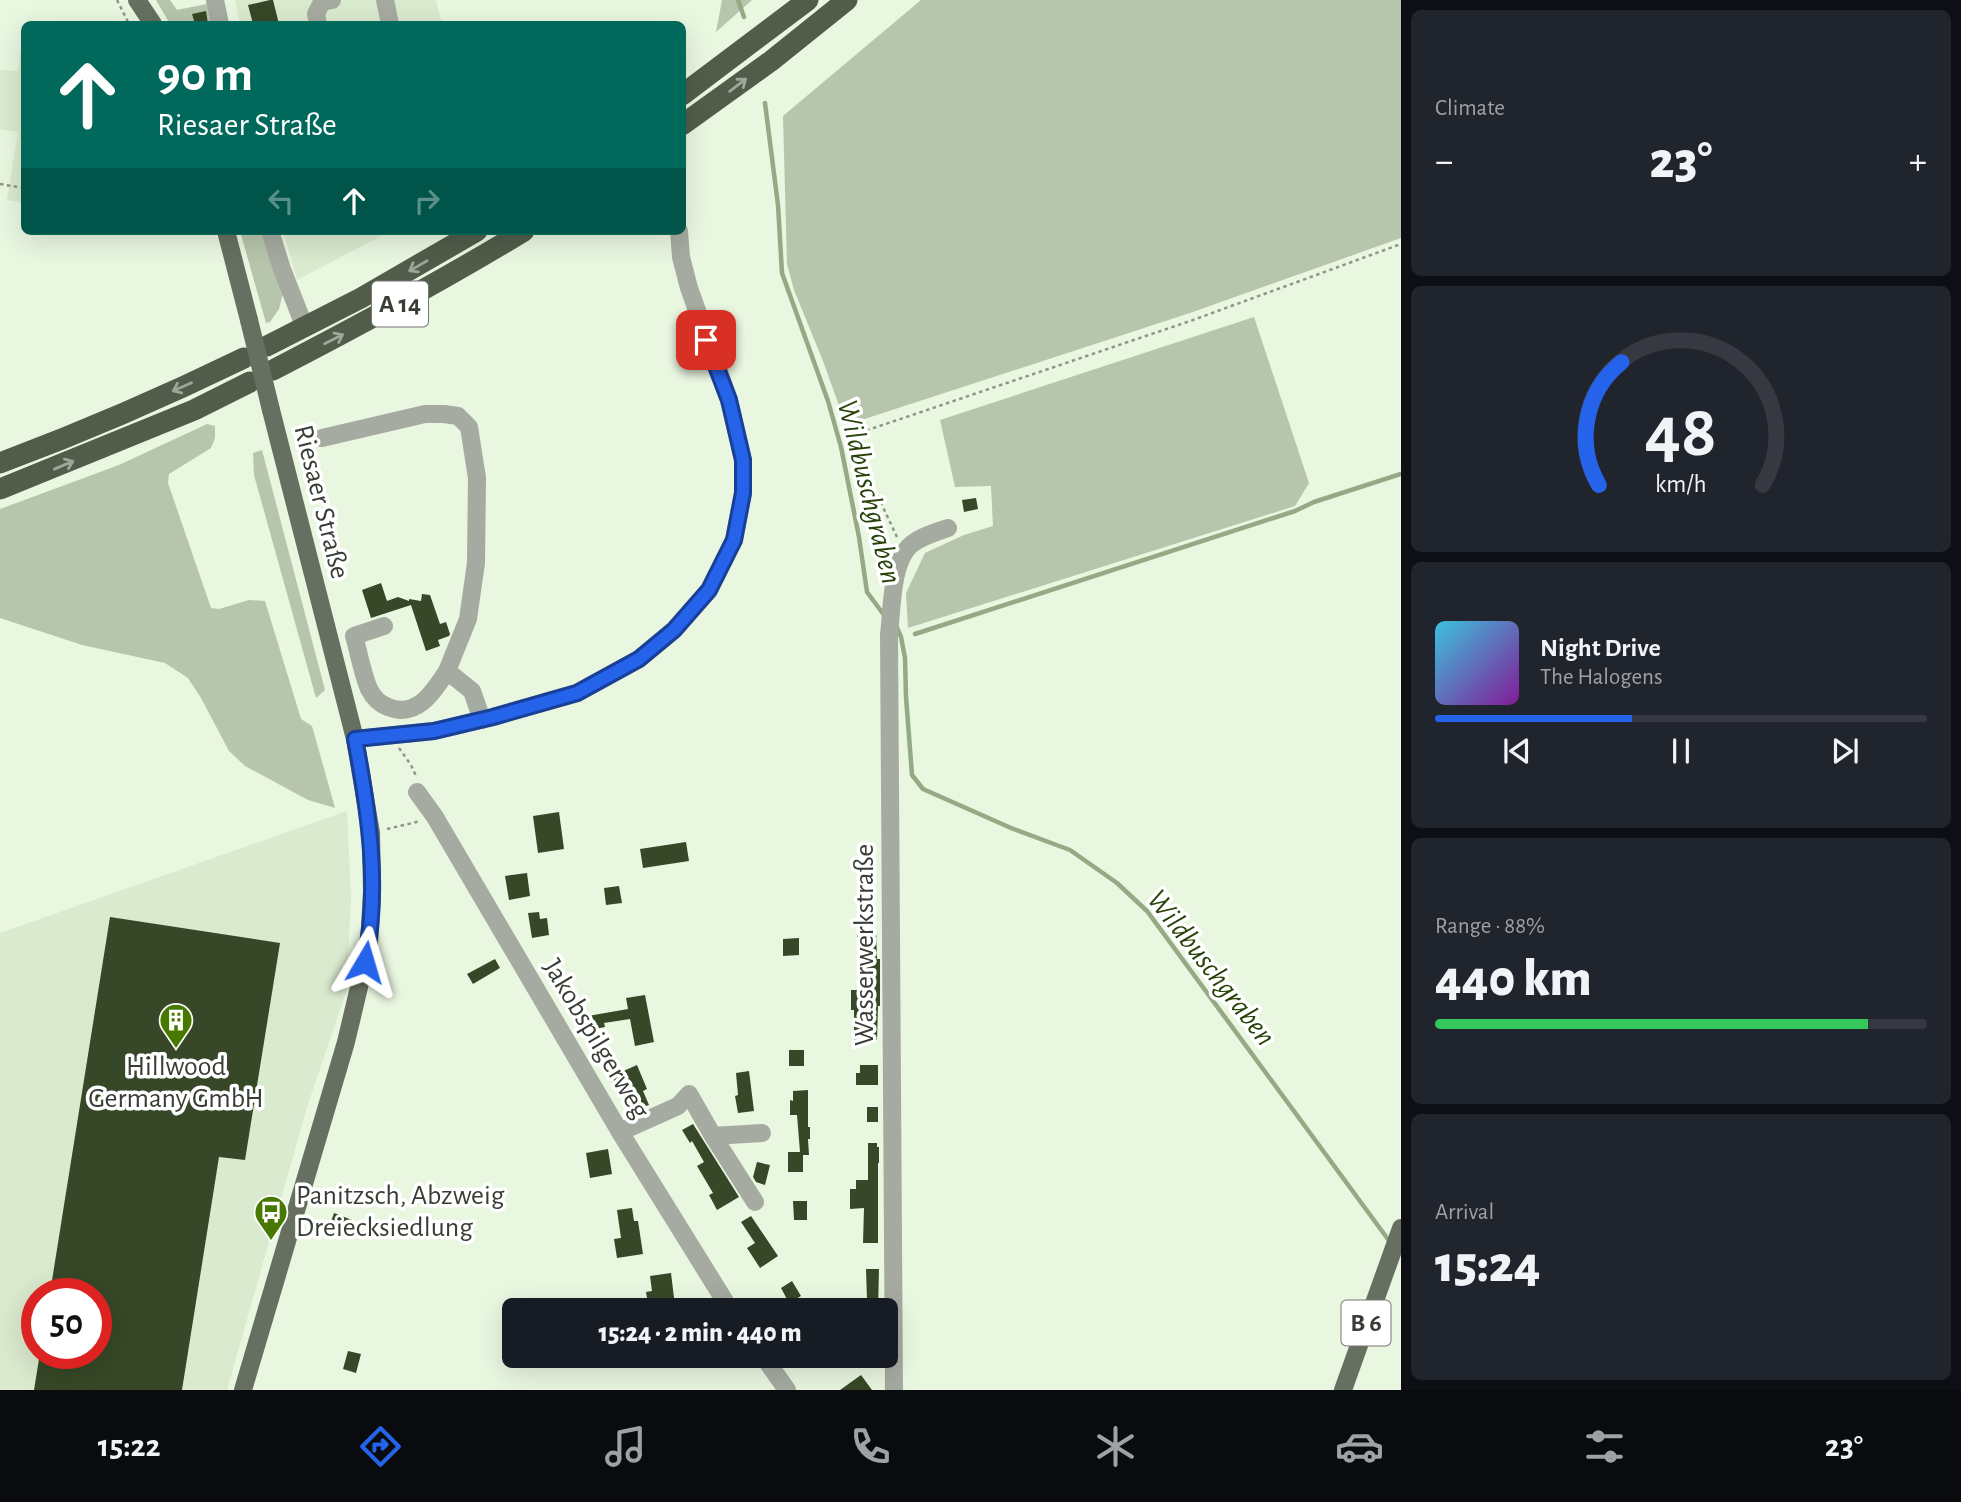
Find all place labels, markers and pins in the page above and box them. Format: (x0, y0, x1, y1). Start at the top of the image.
pin (676, 310, 736, 370)
building icon: Hillwood Germany GmbH (157, 1001, 195, 1050)
place label: Hillwood Germany GmbH (88, 1053, 264, 1113)
place label: Panitzsch, Abzweig Dreiecksiedlung (296, 1182, 505, 1242)
bus stop icon: Panitzsch, Abzweig Dreiecksiedlung (252, 1193, 290, 1242)

